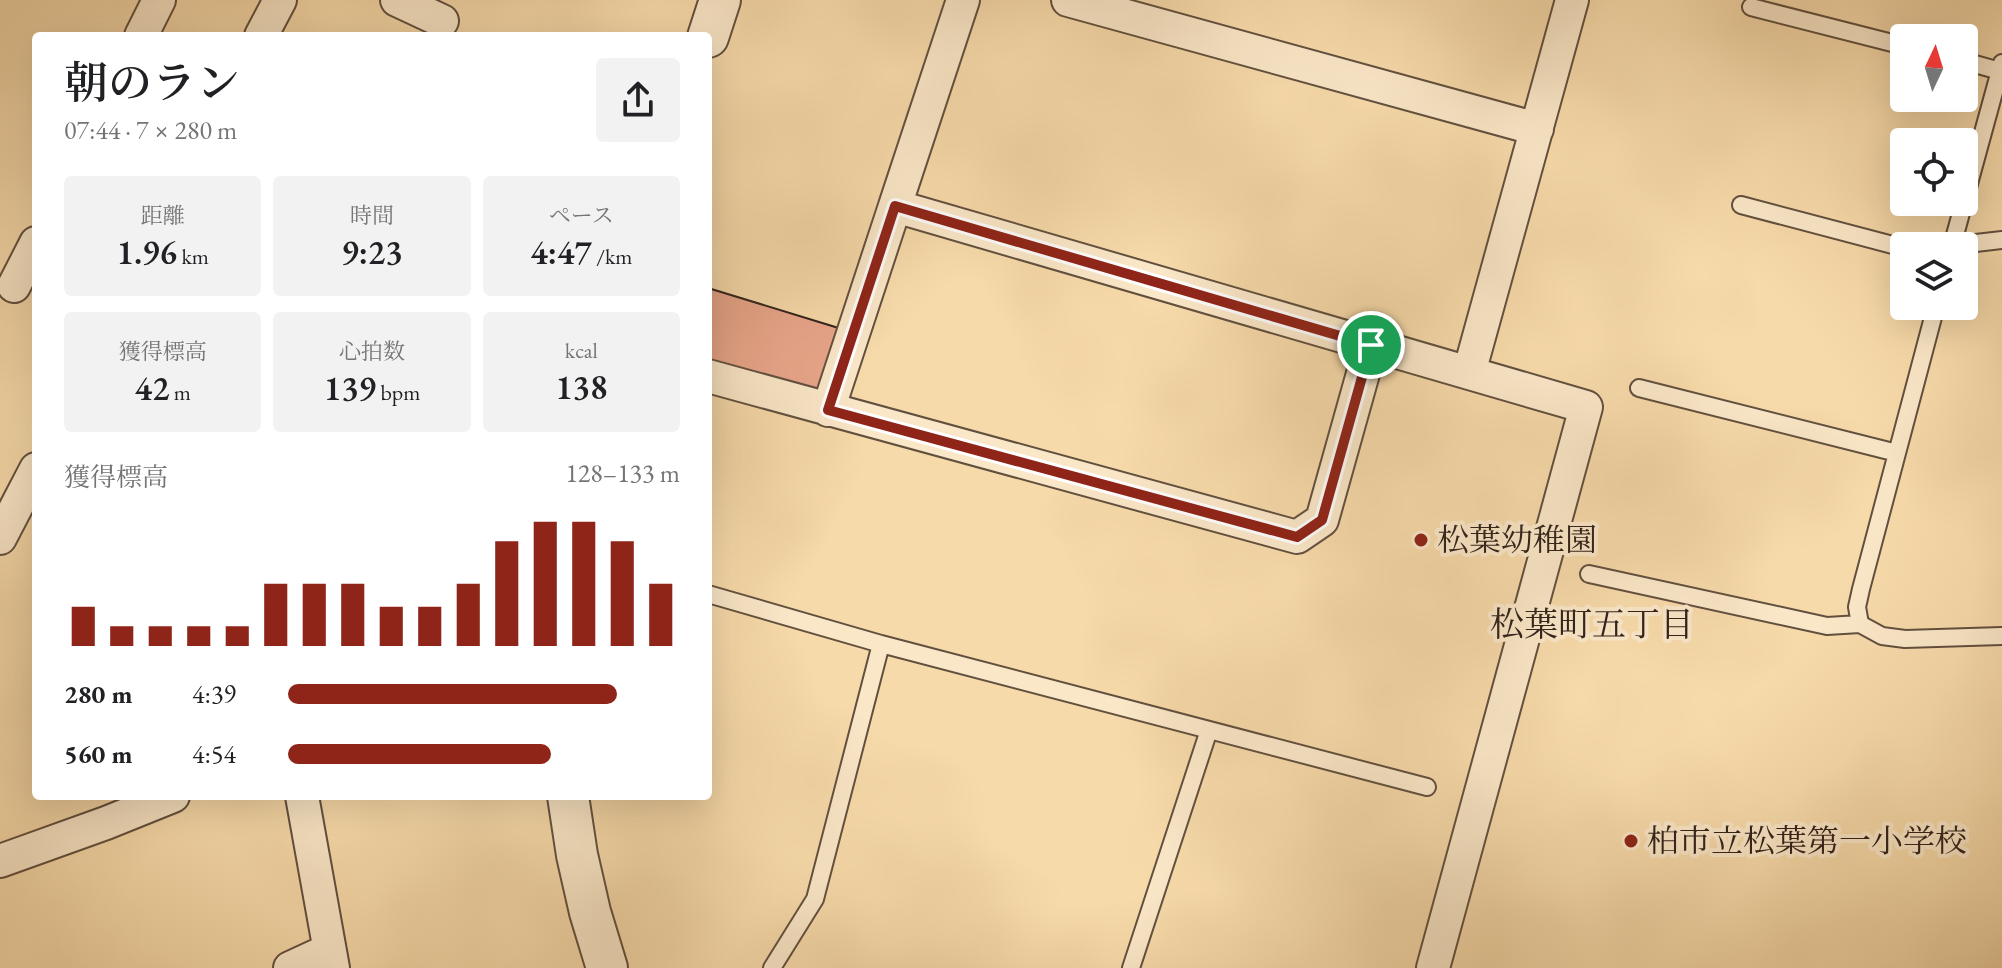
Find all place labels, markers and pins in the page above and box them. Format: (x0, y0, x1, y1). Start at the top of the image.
pin (1337, 311, 1405, 379)
place label: 松葉幼稚園 (1437, 519, 1597, 561)
marker: 松葉幼稚園 (1412, 531, 1430, 549)
place label: 柏市立松葉第一小学校 (1647, 820, 1967, 862)
marker: 柏市立松葉第一小学校 (1622, 832, 1640, 850)

